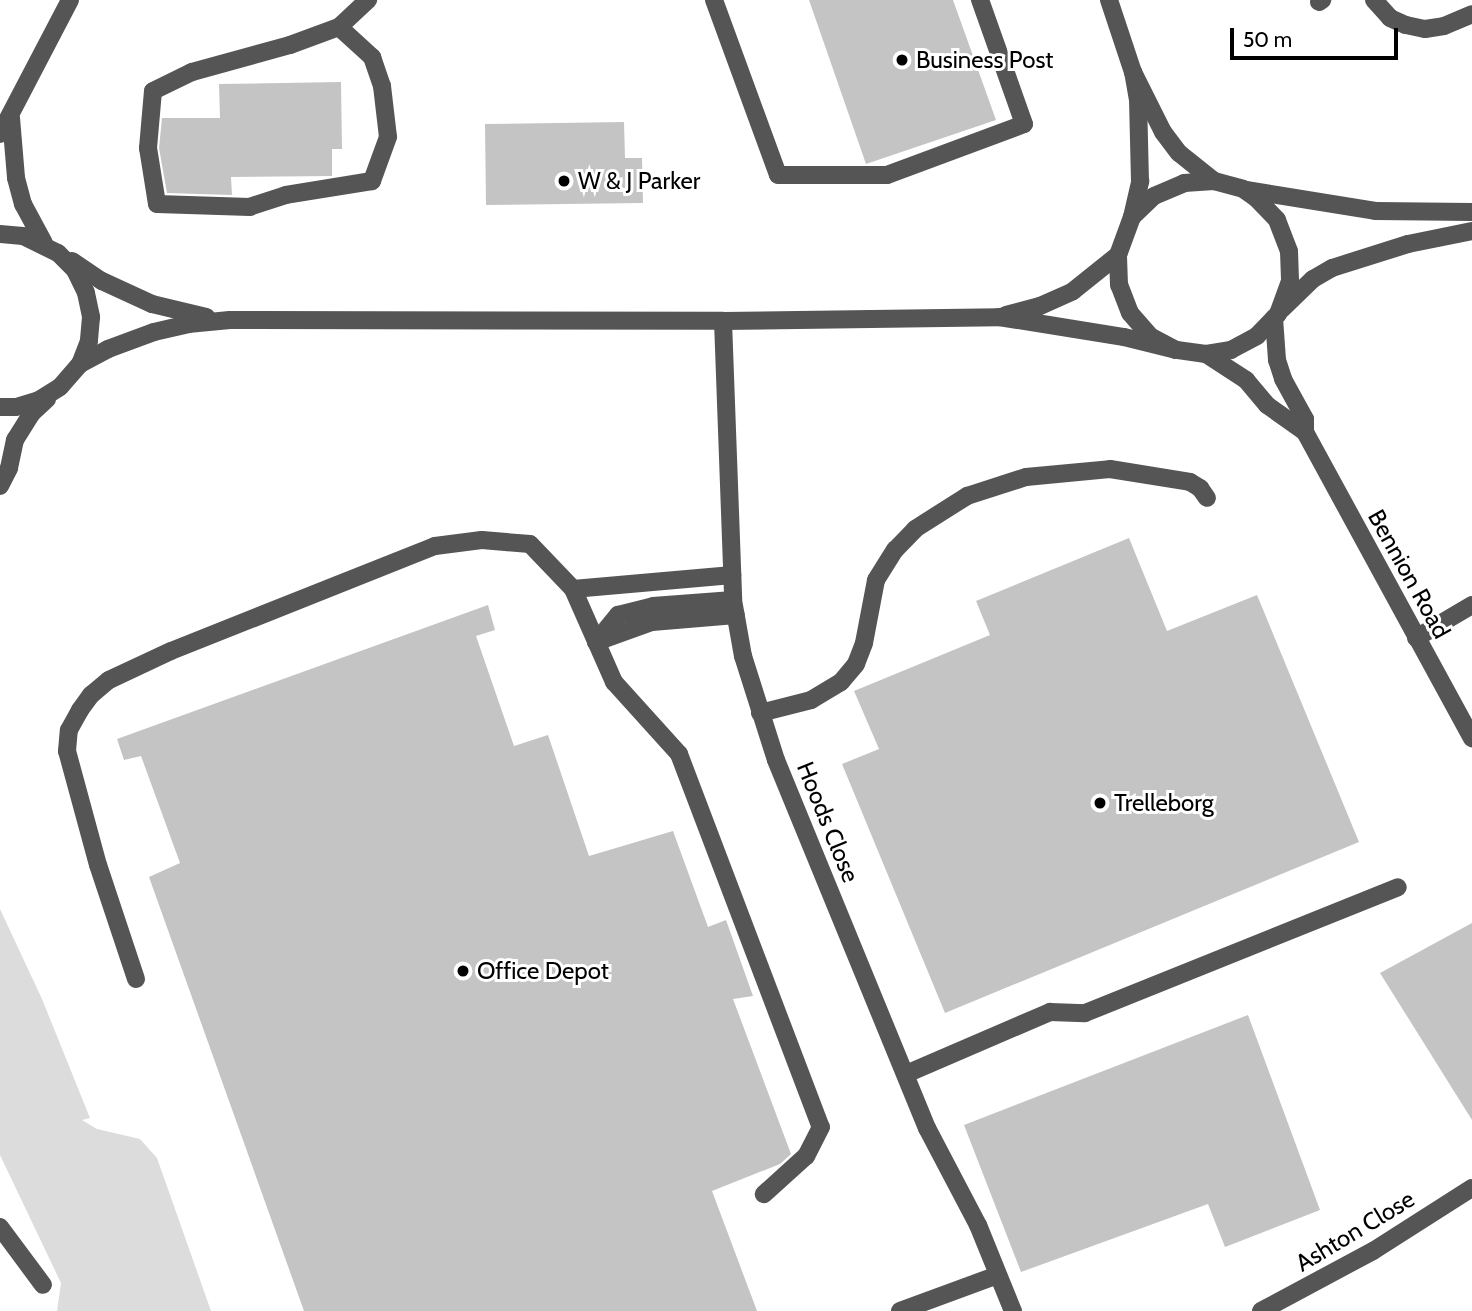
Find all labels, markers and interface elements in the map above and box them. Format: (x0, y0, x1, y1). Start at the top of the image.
scale bar (1234, 14, 1402, 58)
text: 50 m (1243, 27, 1292, 52)
place label: Business Post (916, 46, 1053, 74)
marker: Business Post (894, 52, 910, 68)
place label: W & J Parker (578, 167, 700, 195)
marker: W & J Parker (556, 173, 572, 189)
street label: Bennion Road (1362, 505, 1456, 643)
street label: Hoods Close (791, 758, 865, 886)
place label: Trelleborg (1114, 789, 1214, 817)
marker: Trelleborg (1092, 795, 1108, 811)
place label: Office Depot (477, 957, 609, 985)
marker: Office Depot (455, 963, 471, 979)
street label: Ashton Close (1290, 1184, 1420, 1278)

